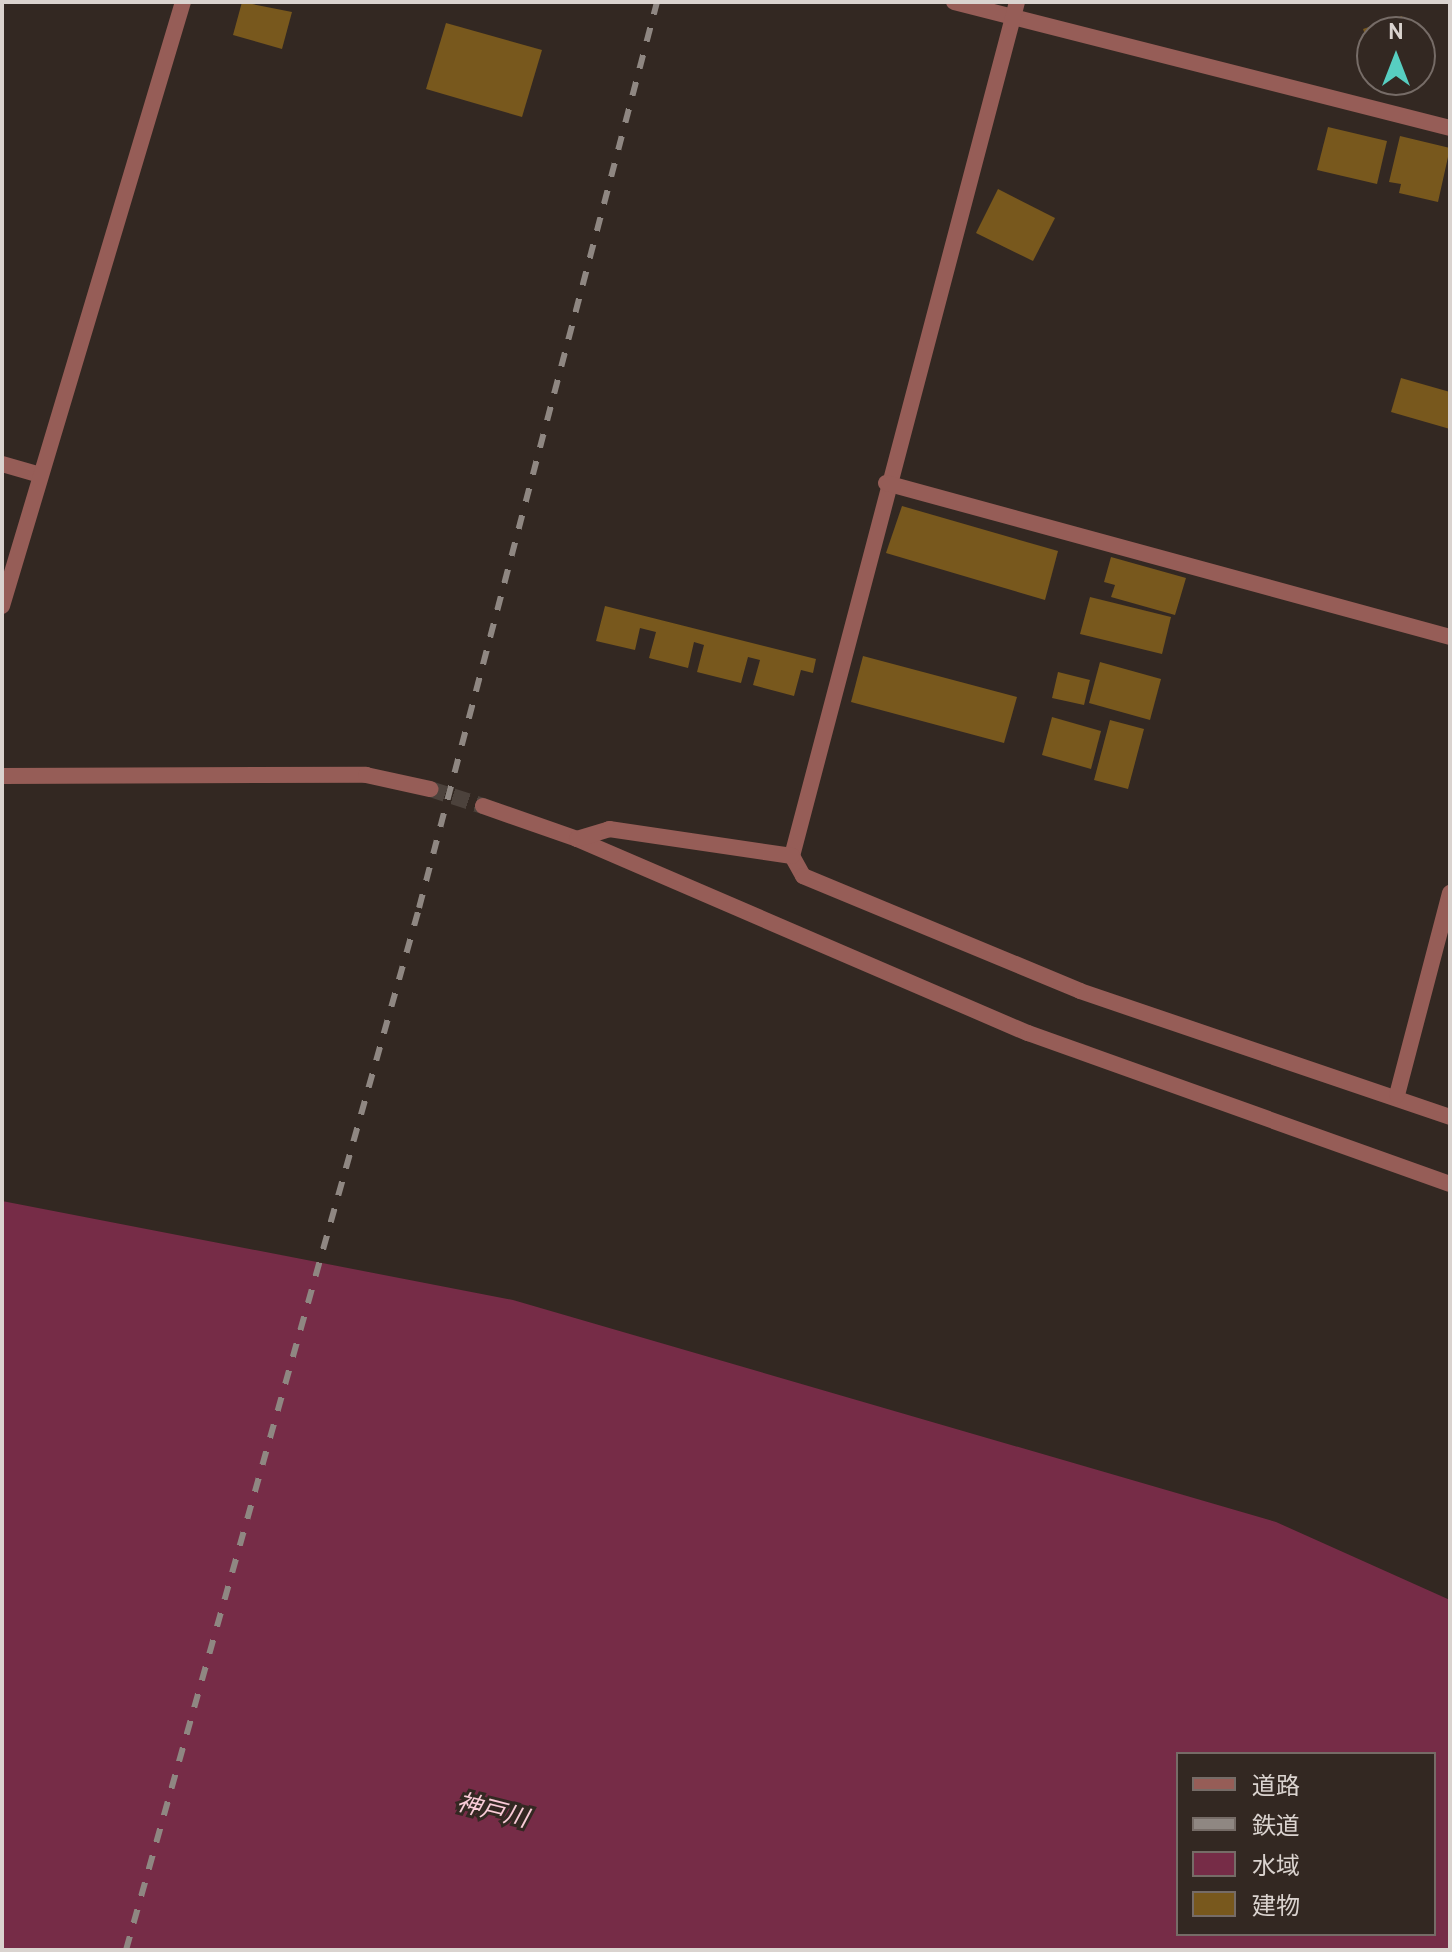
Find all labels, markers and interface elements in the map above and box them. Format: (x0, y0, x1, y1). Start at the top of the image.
north arrow (1356, 16, 1436, 96)
text: N (1388, 20, 1404, 47)
legend (1176, 1752, 1436, 1936)
text: 道路 (1252, 1773, 1300, 1803)
water label: 神戸川 (454, 1790, 530, 1836)
text: 鉄道 (1252, 1813, 1300, 1843)
text: 水域 (1252, 1853, 1300, 1883)
text: 建物 (1252, 1893, 1300, 1923)

